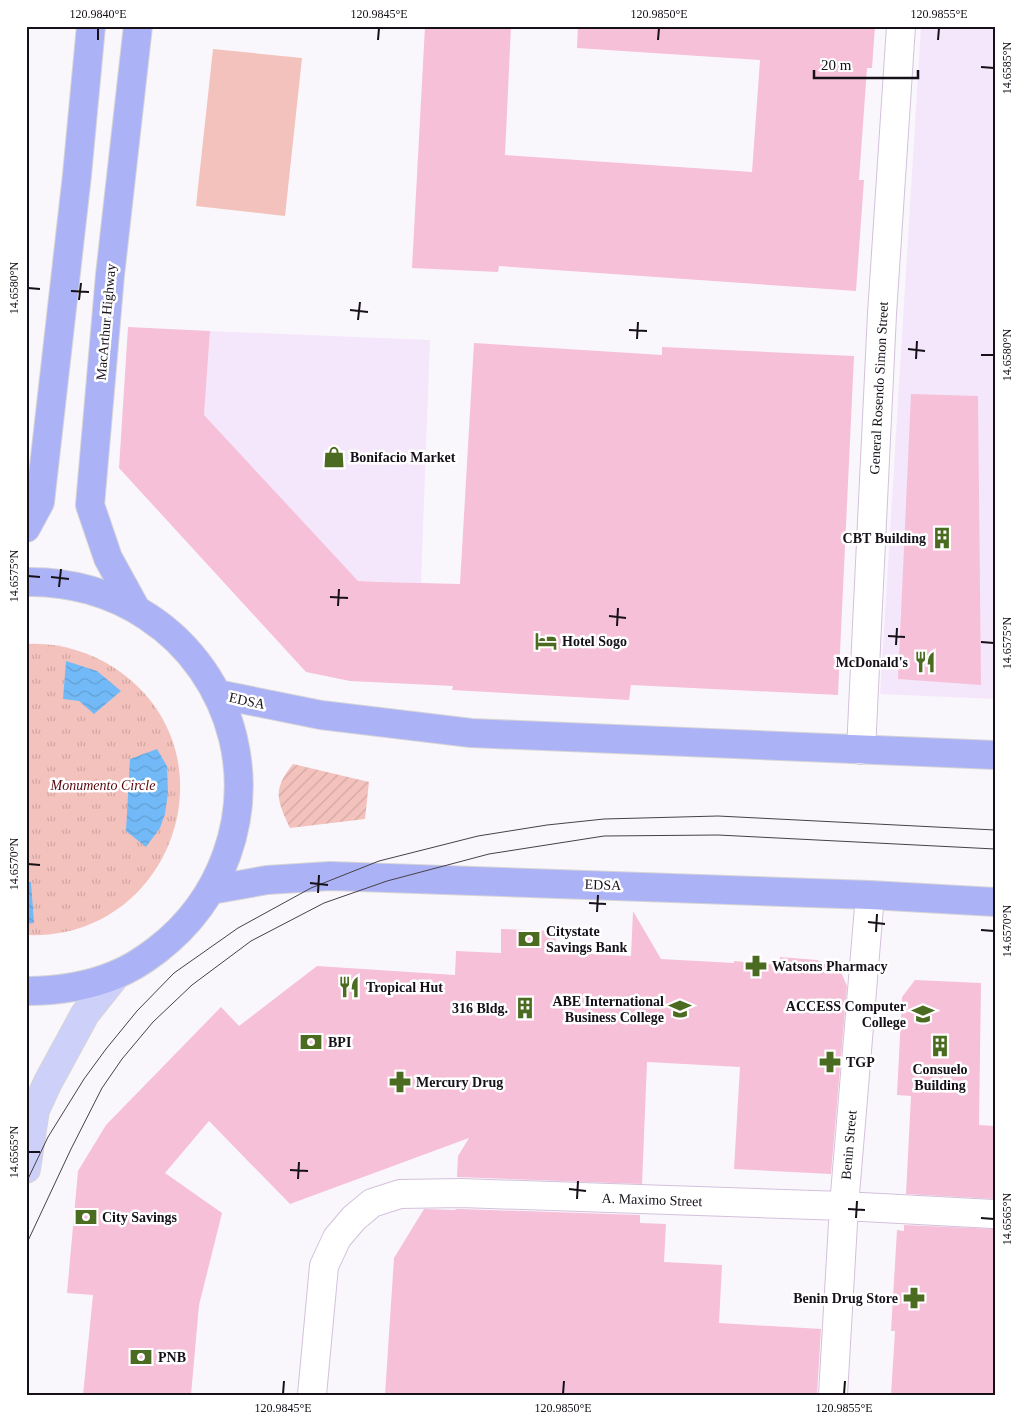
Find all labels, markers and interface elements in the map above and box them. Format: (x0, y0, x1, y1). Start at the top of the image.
text: 120.9840°E (69, 7, 127, 21)
text: 120.9845°E (350, 7, 408, 21)
text: 120.9850°E (630, 7, 688, 21)
text: 120.9855°E (910, 7, 968, 21)
text: 14.6585°N (1000, 41, 1014, 94)
scale bar (814, 48, 917, 80)
text: 20 m (821, 57, 852, 73)
text: 14.6580°N (7, 261, 21, 314)
street label: MacArthur Highway (93, 263, 119, 381)
street label: General Rosendo Simon Street (867, 301, 891, 475)
text: 14.6580°N (1000, 328, 1014, 381)
shop icon: Bonifacio Market (321, 444, 347, 470)
place label: Bonifacio Market (350, 450, 456, 465)
building icon: CBT Building (929, 525, 955, 551)
place label: CBT Building (843, 531, 926, 546)
text: 14.6575°N (7, 549, 21, 602)
text: 14.6575°N (1000, 616, 1014, 669)
hotel icon: Hotel Sogo (533, 628, 559, 654)
place label: Hotel Sogo (562, 634, 627, 649)
restaurant icon: McDonald's (912, 649, 938, 675)
place label: McDonald's (836, 655, 909, 670)
street label: EDSA (228, 690, 267, 712)
park label: Monumento Circle (50, 778, 155, 793)
text: 14.6570°N (7, 837, 21, 890)
street label: EDSA (584, 877, 622, 893)
text: 14.6570°N (1000, 904, 1014, 957)
place label: Citystate Savings Bank (546, 924, 628, 955)
bank icon: Citystate Savings Bank (516, 926, 542, 952)
pharmacy icon: Watsons Pharmacy (743, 953, 769, 979)
place label: Watsons Pharmacy (772, 959, 888, 974)
restaurant icon: Tropical Hut (336, 974, 362, 1000)
place label: Tropical Hut (366, 980, 443, 995)
place label: ABE International Business College (552, 994, 664, 1025)
building icon: 316 Bldg. (512, 995, 538, 1021)
school or university icon: ABE International Business College (667, 996, 693, 1022)
place label: ACCESS Computer College (786, 999, 906, 1030)
place label: 316 Bldg. (452, 1001, 508, 1016)
school or university icon: ACCESS Computer College (910, 1001, 936, 1027)
bank icon: BPI (298, 1029, 324, 1055)
building icon: Consuelo Building (927, 1033, 953, 1059)
place label: BPI (328, 1035, 351, 1050)
pharmacy icon: TGP (817, 1049, 843, 1075)
place label: TGP (846, 1055, 875, 1070)
place label: Consuelo Building (912, 1062, 968, 1093)
pharmacy icon: Mercury Drug (387, 1069, 413, 1095)
place label: Mercury Drug (416, 1075, 503, 1090)
street label: Benin Street (838, 1110, 860, 1180)
text: 14.6565°N (7, 1125, 21, 1178)
street label: A. Maximo Street (601, 1191, 703, 1209)
text: 14.6565°N (1000, 1192, 1014, 1245)
bank icon: City Savings (73, 1204, 99, 1230)
place label: City Savings (102, 1210, 178, 1225)
pharmacy icon: Benin Drug Store (901, 1285, 927, 1311)
place label: Benin Drug Store (793, 1291, 898, 1306)
bank icon: PNB (128, 1344, 154, 1370)
place label: PNB (158, 1350, 186, 1365)
text: 120.9845°E (254, 1401, 312, 1415)
text: 120.9850°E (534, 1401, 592, 1415)
text: 120.9855°E (815, 1401, 873, 1415)

